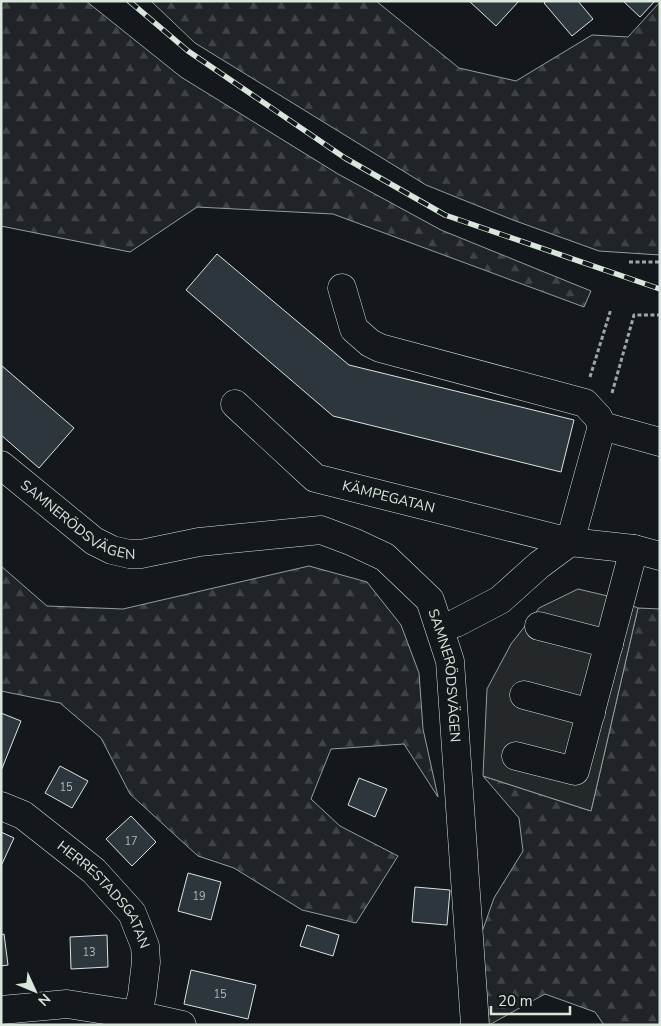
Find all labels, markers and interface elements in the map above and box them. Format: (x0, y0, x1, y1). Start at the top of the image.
street label: SAMNERÖDSVÄGEN (16, 476, 135, 564)
street label: KÄMPEGATAN (340, 476, 437, 518)
street label: SAMNERÖDSVÄGEN (424, 606, 465, 743)
house number: 15 (59, 780, 73, 795)
house number: 17 (124, 834, 138, 849)
street label: HERRESTADSGATAN (53, 837, 154, 951)
house number: 19 (192, 889, 206, 904)
house number: 13 (82, 945, 96, 960)
north arrow (10, 966, 60, 1016)
scale bar (491, 984, 570, 1016)
house number: 15 (213, 987, 227, 1002)
text: N (34, 989, 54, 1010)
text: 20 m (498, 991, 533, 1011)

